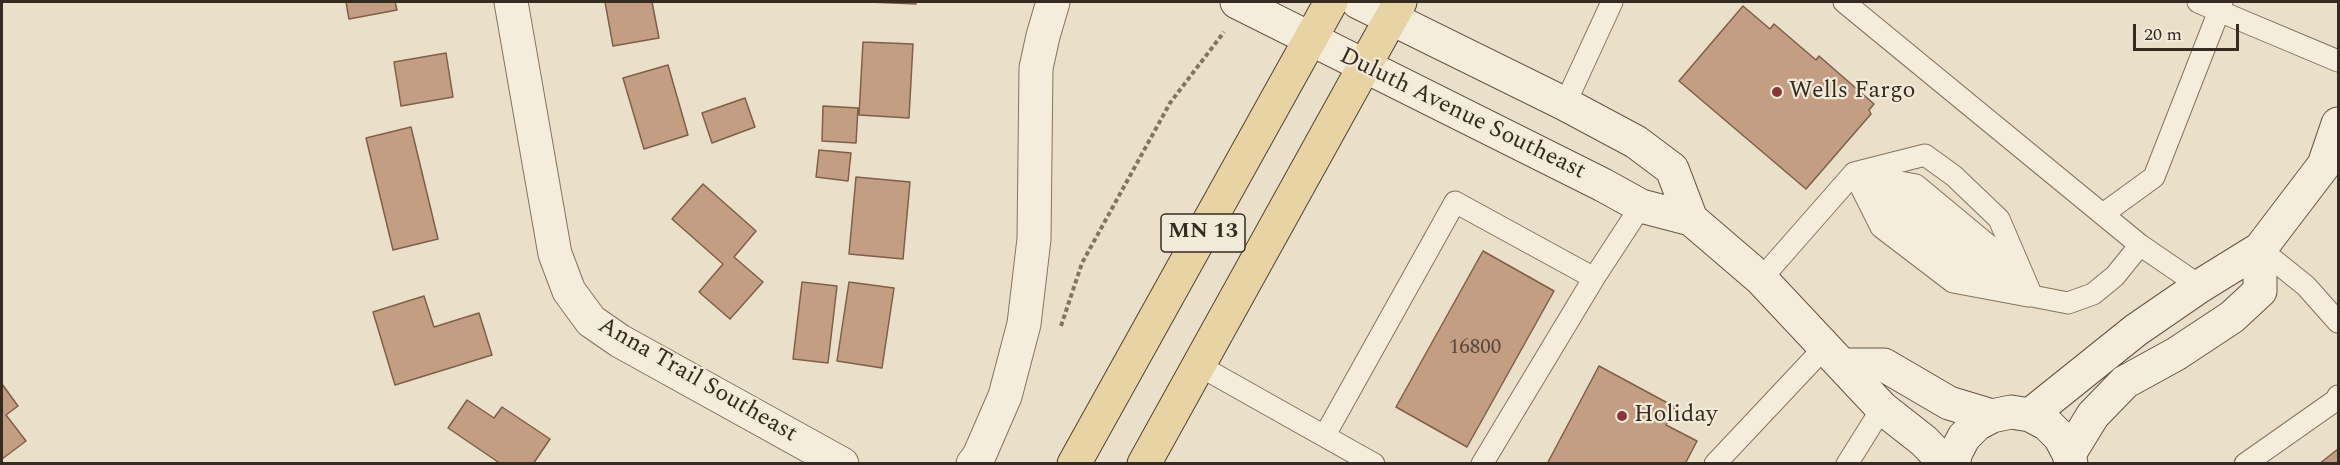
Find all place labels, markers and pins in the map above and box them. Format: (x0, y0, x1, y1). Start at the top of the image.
place label: Wells Fargo (1789, 78, 1916, 106)
marker: Wells Fargo (1770, 85, 1784, 99)
place label: Holiday (1634, 402, 1718, 430)
marker: Holiday (1615, 409, 1629, 423)

